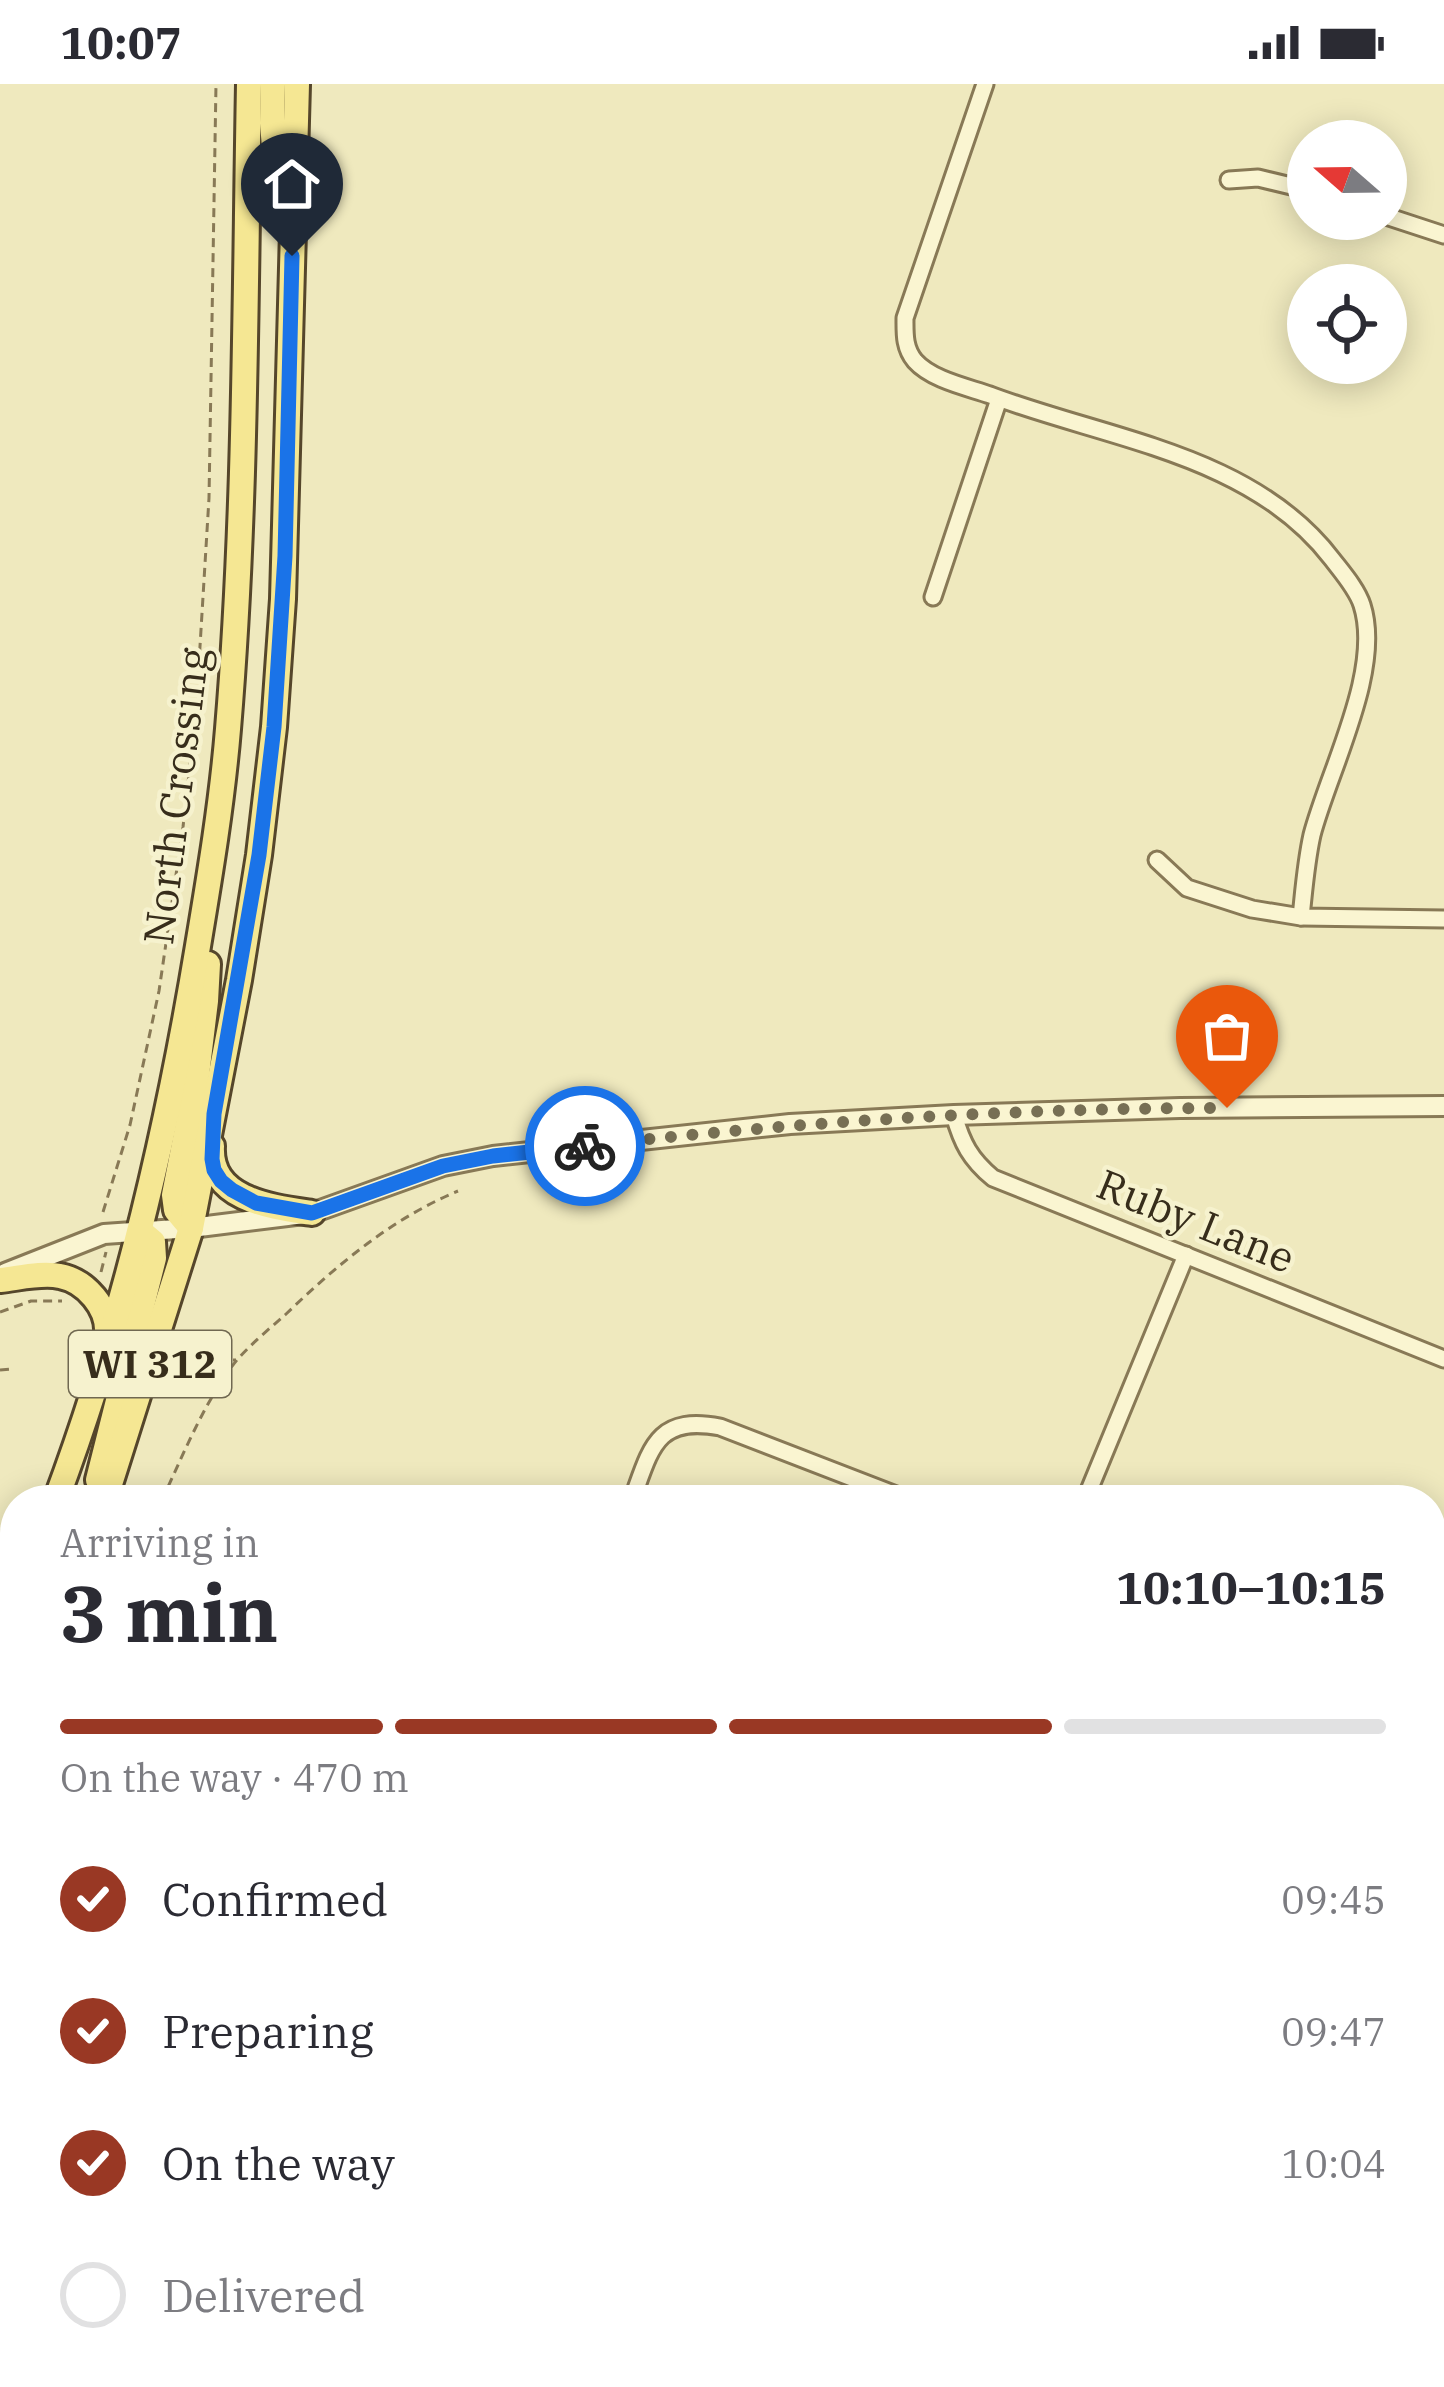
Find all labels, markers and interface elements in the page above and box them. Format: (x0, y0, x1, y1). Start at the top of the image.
text: 10:07 (60, 13, 182, 71)
north arrow (1287, 120, 1407, 240)
map controls (1287, 120, 1407, 384)
pin (241, 133, 343, 256)
icon: home (259, 151, 325, 217)
button: locate (1287, 264, 1407, 384)
street label: North Crossing (130, 644, 221, 947)
pin (1176, 985, 1278, 1108)
icon: bag (1194, 1003, 1260, 1069)
courier (525, 1086, 645, 1206)
icon: bike (552, 1113, 618, 1179)
street label: Ruby Lane (1089, 1156, 1303, 1285)
road number: WI 312 (69, 1331, 231, 1397)
text: Arriving in (60, 1517, 259, 1568)
text: 10:10–10:15 (1116, 1558, 1386, 1616)
text: 3 min (60, 1562, 278, 1663)
text: On the way · 470 m (60, 1752, 409, 1803)
icon: check (60, 1866, 126, 1932)
text: Confirmed (162, 1870, 388, 1928)
text: 09:45 (1281, 1874, 1386, 1925)
icon: check (60, 1998, 126, 2064)
text: Preparing (162, 2002, 374, 2060)
text: 09:47 (1281, 2006, 1386, 2057)
icon: check (60, 2130, 126, 2196)
text: On the way (162, 2134, 395, 2192)
text: 10:04 (1281, 2138, 1386, 2189)
text: Delivered (162, 2266, 365, 2324)

